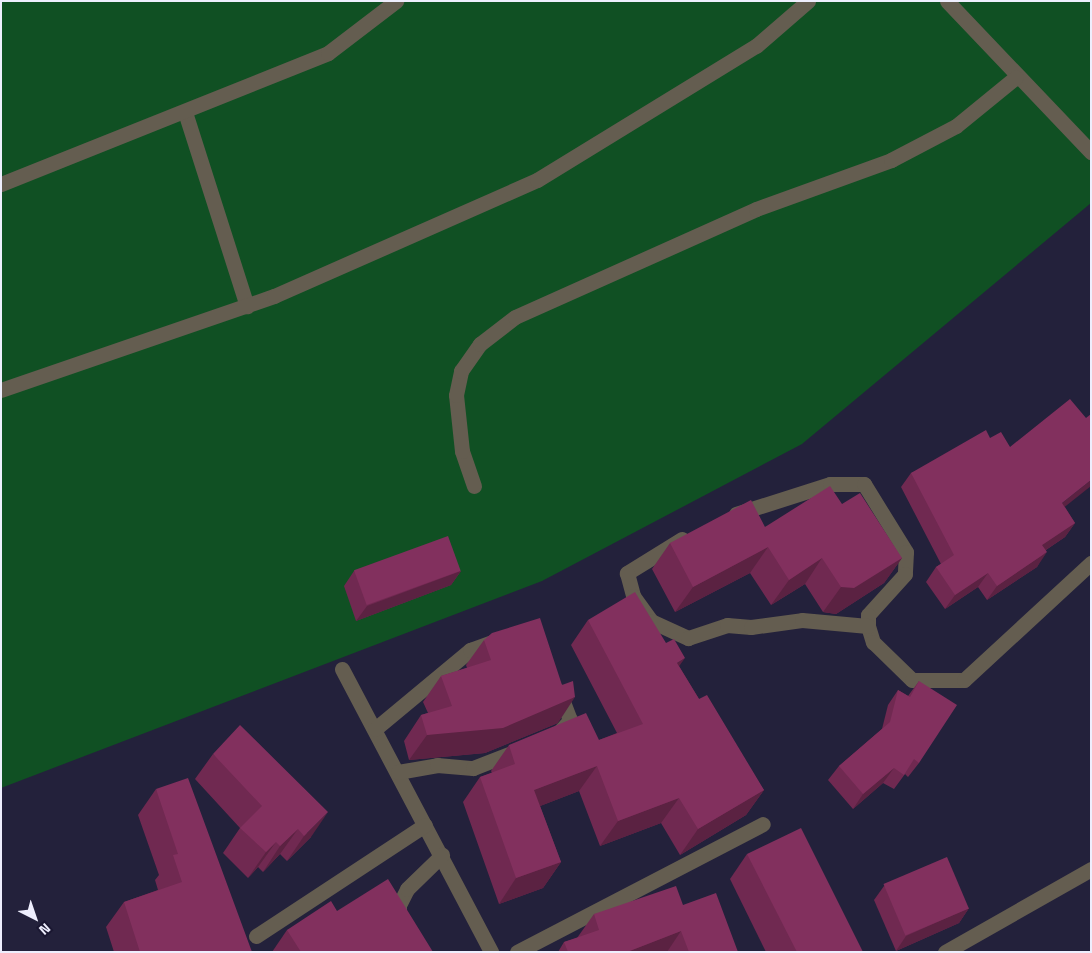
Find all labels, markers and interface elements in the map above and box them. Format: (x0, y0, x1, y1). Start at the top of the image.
north arrow (10, 893, 60, 943)
text: N (35, 919, 56, 941)

